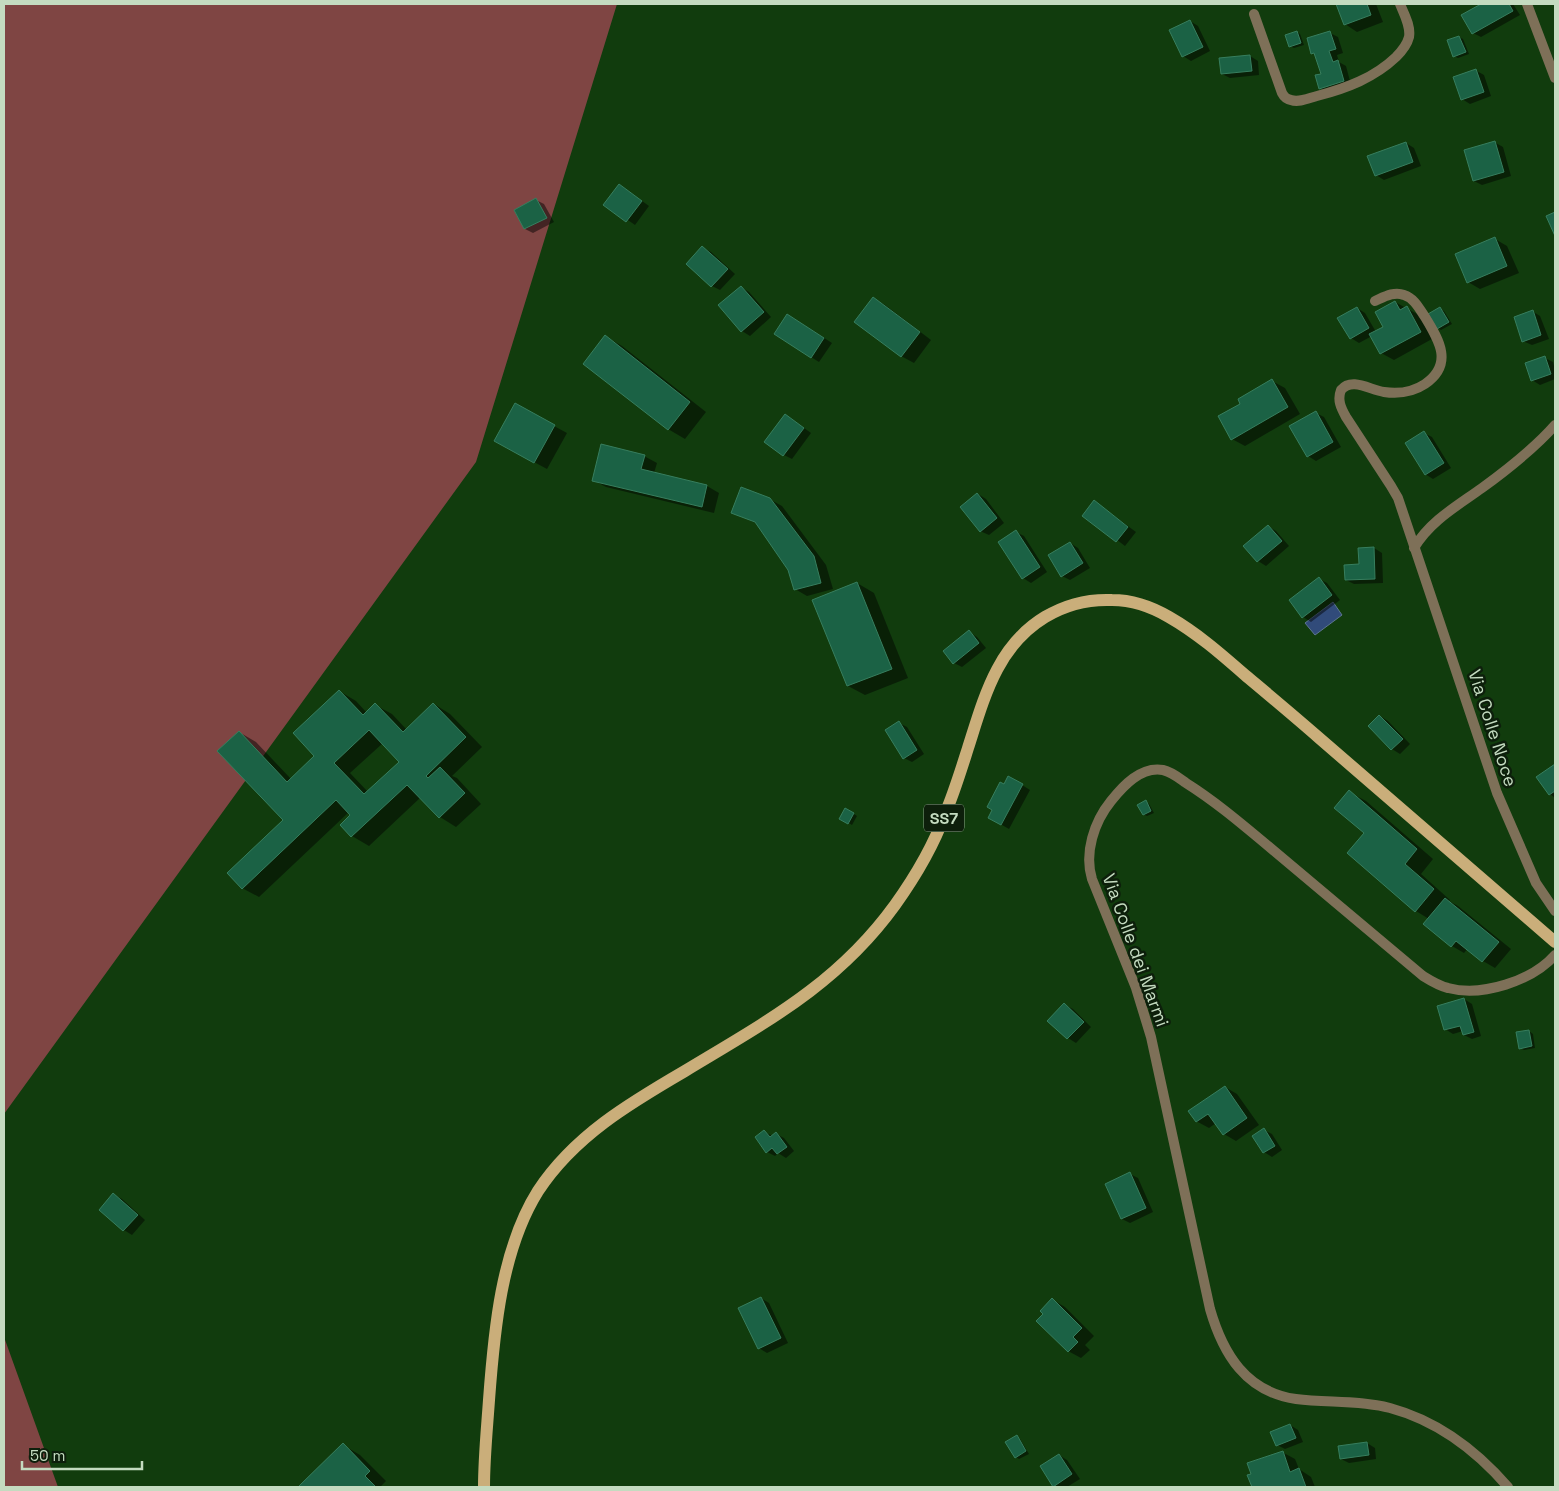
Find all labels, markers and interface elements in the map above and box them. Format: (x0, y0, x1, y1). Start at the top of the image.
street label: Via Colle Noce (1463, 667, 1523, 789)
road number: SS7 (924, 804, 964, 831)
street label: Via Colle dei Marmi (1098, 870, 1174, 1030)
scale bar (22, 1438, 142, 1470)
text: 50 m (30, 1446, 65, 1465)

